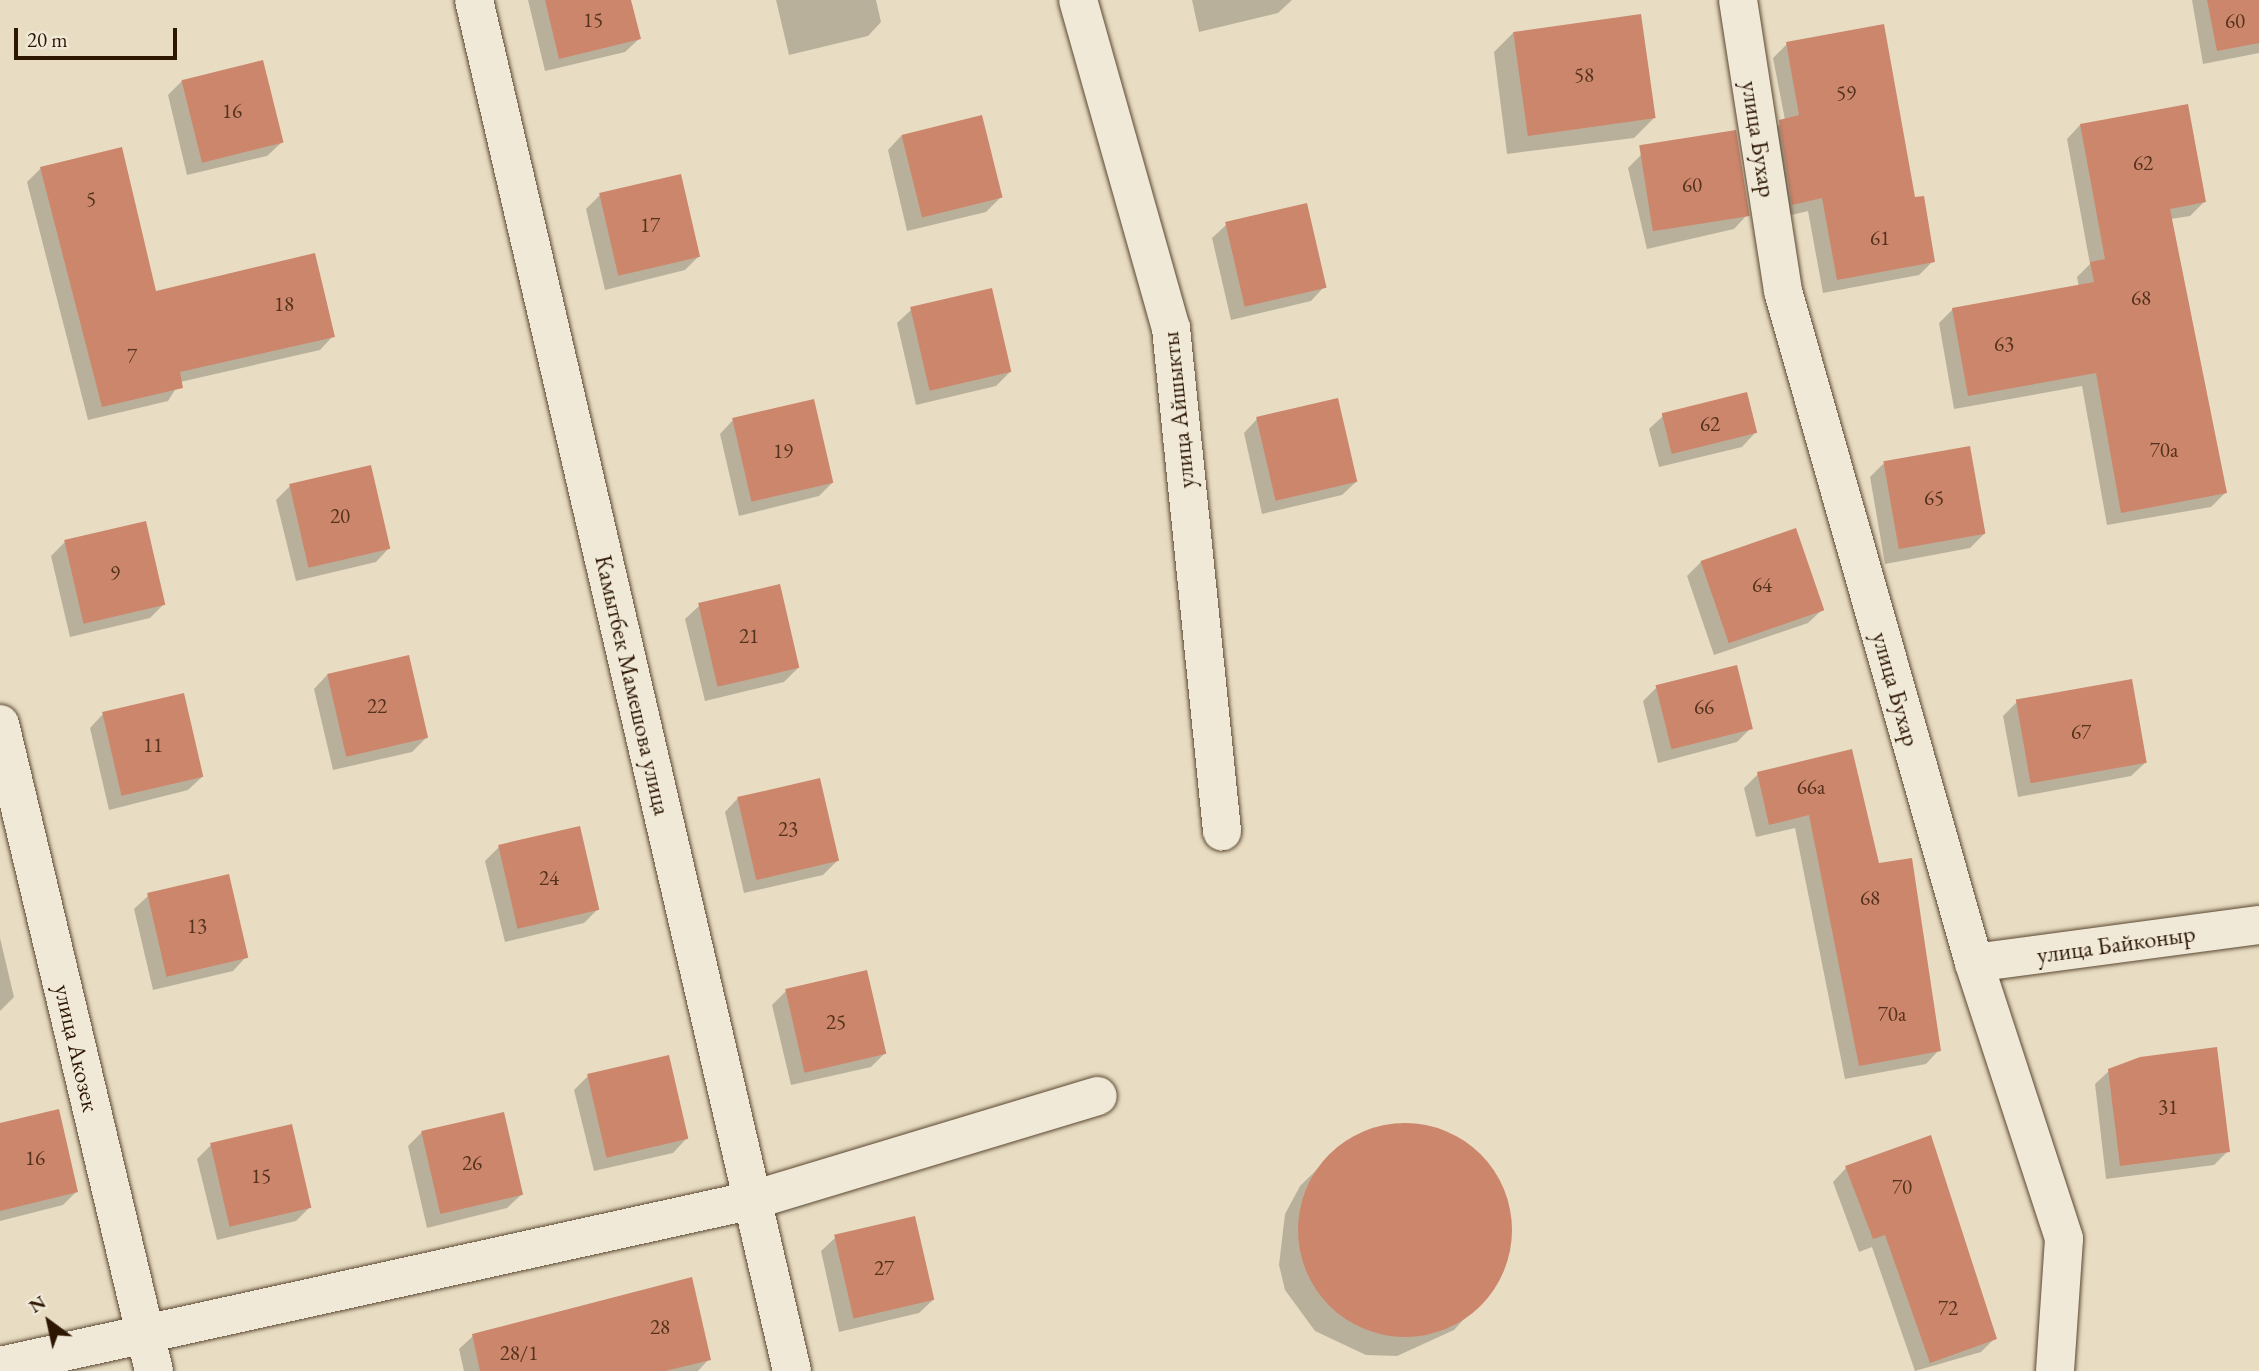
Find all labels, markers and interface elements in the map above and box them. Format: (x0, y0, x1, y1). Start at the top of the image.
house number: 15 (583, 7, 603, 33)
house number: 60 (2225, 8, 2245, 34)
scale bar (18, 14, 180, 58)
text: 20 m (27, 26, 68, 53)
house number: 58 (1574, 62, 1594, 88)
street label: улица Бухар (1736, 79, 1782, 199)
house number: 59 (1836, 80, 1856, 106)
house number: 16 (222, 98, 242, 124)
house number: 62 (2133, 150, 2153, 176)
house number: 60 (1682, 172, 1702, 198)
house number: 5 (86, 186, 96, 212)
house number: 17 (640, 212, 660, 238)
house number: 61 (1870, 225, 1890, 251)
house number: 68 (2131, 285, 2151, 311)
house number: 18 (274, 291, 294, 317)
street label: улица Айшыкты (1155, 330, 1201, 490)
house number: 63 (1994, 331, 2014, 357)
house number: 7 (127, 343, 137, 369)
house number: 62 (1700, 411, 1720, 437)
house number: 70а (2150, 437, 2178, 463)
house number: 19 (773, 438, 793, 464)
house number: 65 (1924, 485, 1944, 511)
house number: 20 (330, 503, 350, 529)
street label: Камытбек Мамешова улица (589, 552, 677, 818)
house number: 9 (110, 560, 120, 586)
house number: 64 (1752, 572, 1772, 598)
house number: 21 (739, 623, 759, 649)
street label: улица Бухар (1866, 629, 1926, 749)
house number: 22 (367, 693, 387, 719)
house number: 66 (1694, 694, 1714, 720)
house number: 67 (2071, 719, 2091, 745)
house number: 11 (143, 732, 163, 758)
house number: 66а (1797, 774, 1825, 800)
house number: 23 (778, 816, 798, 842)
house number: 24 (539, 865, 559, 891)
house number: 68 (1860, 885, 1880, 911)
house number: 13 (187, 913, 207, 939)
street label: улица Байконыр (2035, 919, 2197, 969)
street label: улица Акозек (48, 981, 106, 1115)
house number: 70а (1878, 1001, 1906, 1027)
house number: 25 (826, 1009, 846, 1035)
house number: 31 (2158, 1094, 2178, 1120)
house number: 16 (25, 1145, 45, 1171)
house number: 26 (462, 1150, 482, 1176)
house number: 15 (251, 1163, 271, 1189)
house number: 70 (1892, 1174, 1912, 1200)
house number: 27 (874, 1255, 894, 1281)
north arrow (14, 1287, 84, 1357)
text: N (24, 1289, 51, 1319)
house number: 72 (1938, 1295, 1958, 1321)
house number: 28 (650, 1314, 670, 1340)
house number: 28/1 (500, 1340, 538, 1366)

